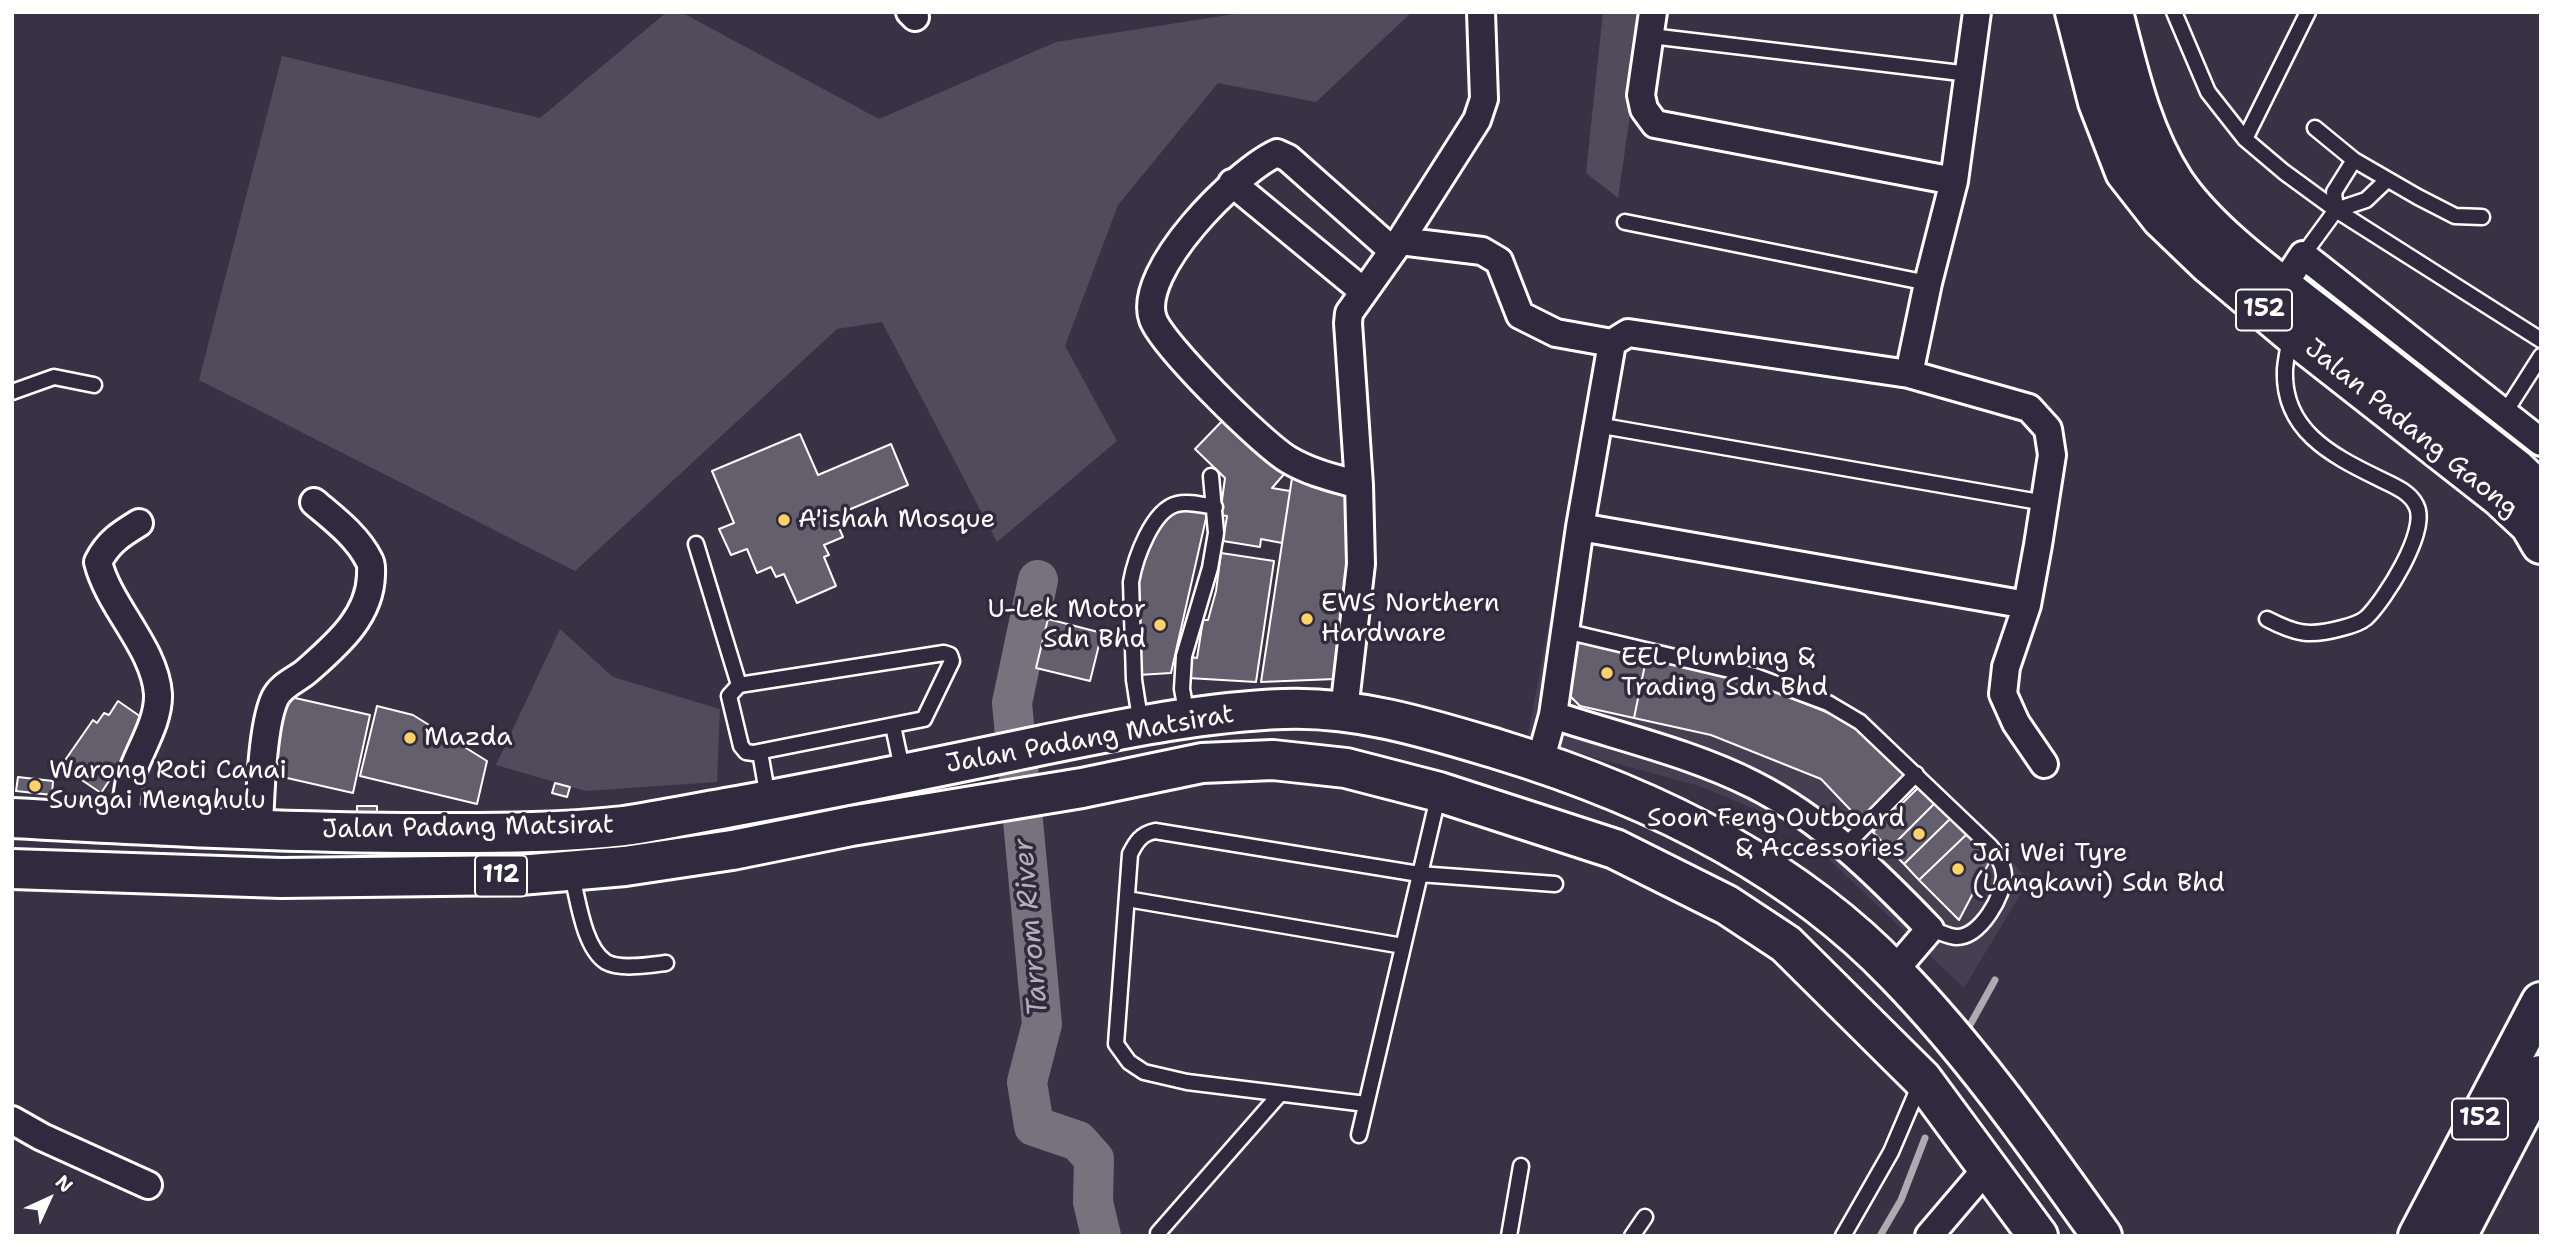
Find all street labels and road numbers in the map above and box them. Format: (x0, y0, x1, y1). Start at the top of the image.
road number: 152 (2236, 290, 2292, 330)
street label: Jalan Padang Gaong (2298, 333, 2524, 525)
street label: Jalan Padang Matsirat (943, 699, 1237, 781)
street label: Jalan Padang Matsirat (322, 810, 614, 846)
road number: 112 (475, 856, 527, 896)
road number: 152 (2452, 1098, 2508, 1140)

